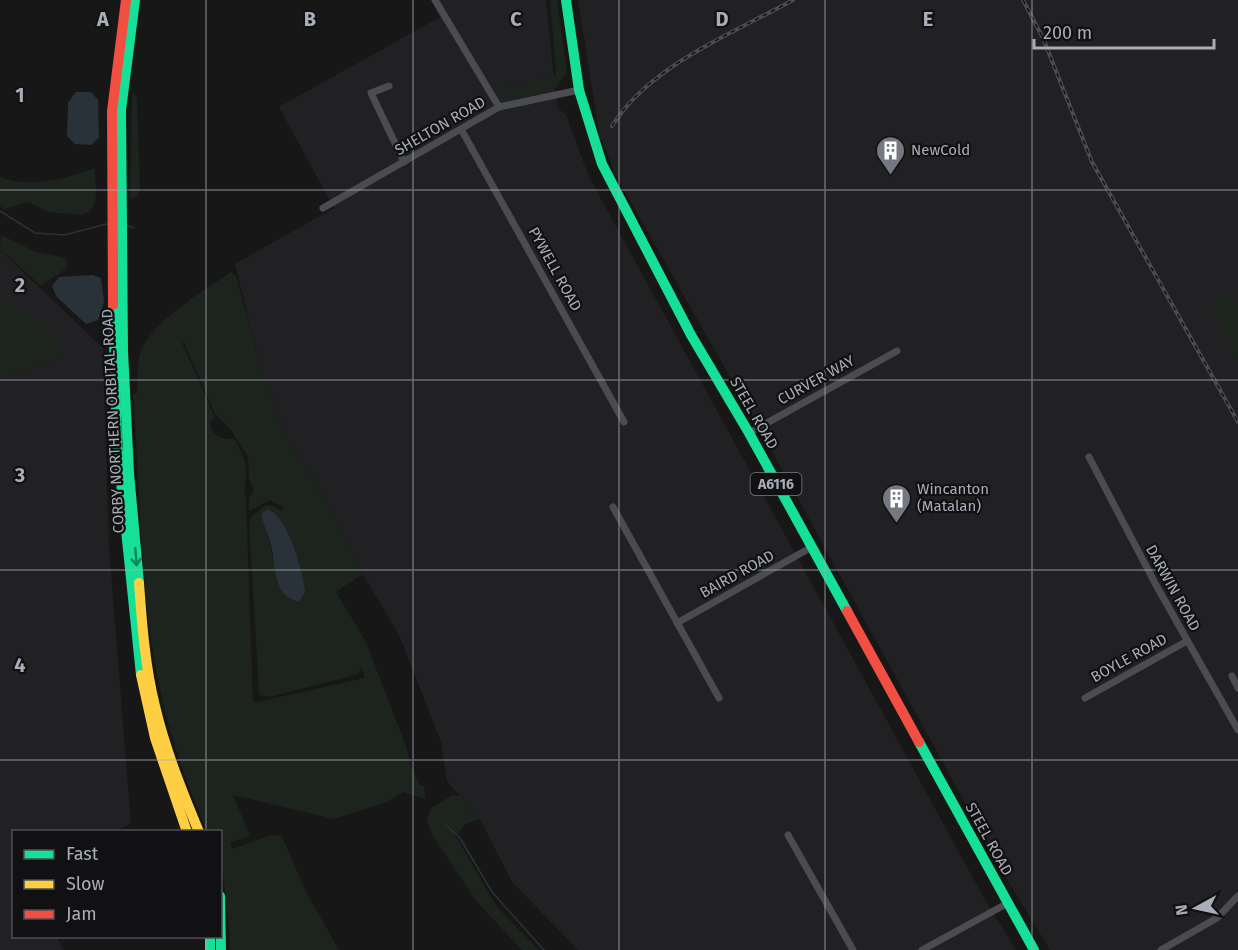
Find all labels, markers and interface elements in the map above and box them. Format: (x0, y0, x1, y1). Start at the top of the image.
text: A (96, 7, 110, 31)
text: B (304, 7, 316, 31)
text: C (510, 7, 522, 31)
text: D (715, 7, 729, 31)
text: E (923, 7, 933, 31)
scale bar (1034, 12, 1214, 50)
text: 200 m (1043, 22, 1092, 44)
text: 1 (15, 83, 25, 107)
street label: SHELTON ROAD (391, 93, 489, 159)
building icon: NewCold (874, 134, 906, 176)
place label: NewCold (911, 141, 970, 159)
street label: PYWELL ROAD (525, 224, 585, 314)
text: 2 (15, 273, 25, 297)
street label: CORBY NORTHERN ORBITAL ROAD (98, 308, 128, 534)
street label: CURVER WAY (774, 351, 858, 408)
street label: STEEL ROAD (726, 374, 782, 452)
text: 3 (14, 463, 25, 487)
road number: A6116 (750, 473, 802, 495)
place label: Wincanton (Matalan) (917, 480, 989, 515)
building icon: Wincanton (Matalan) (880, 482, 912, 524)
street label: DARWIN ROAD (1142, 542, 1204, 634)
one-way arrow (131, 546, 142, 566)
street label: BAIRD ROAD (697, 546, 777, 602)
street label: BOYLE ROAD (1088, 630, 1170, 686)
text: 4 (14, 653, 26, 677)
street label: STEEL ROAD (962, 799, 1016, 879)
legend (12, 830, 222, 938)
text: Fast (66, 843, 99, 865)
text: Slow (66, 873, 105, 895)
north arrow (1166, 878, 1226, 938)
text: Jam (66, 903, 97, 925)
text: N (1171, 903, 1192, 917)

